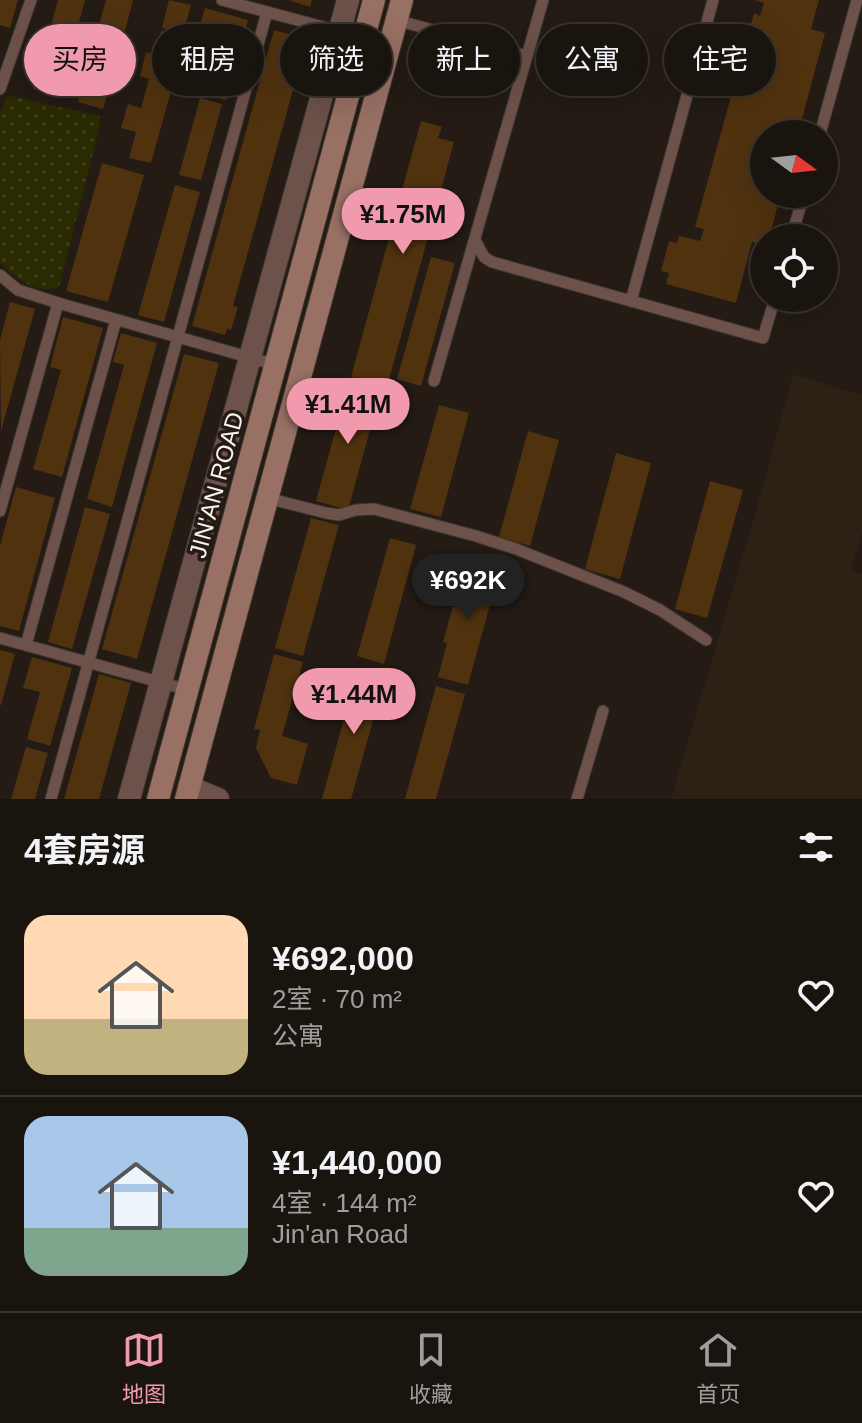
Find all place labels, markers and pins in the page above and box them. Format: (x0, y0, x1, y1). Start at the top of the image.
pin: ¥1.75M (338, 188, 468, 256)
pin: ¥1.41M (283, 378, 413, 446)
pin: ¥692K (412, 554, 524, 622)
pin: ¥1.44M (289, 668, 419, 736)

